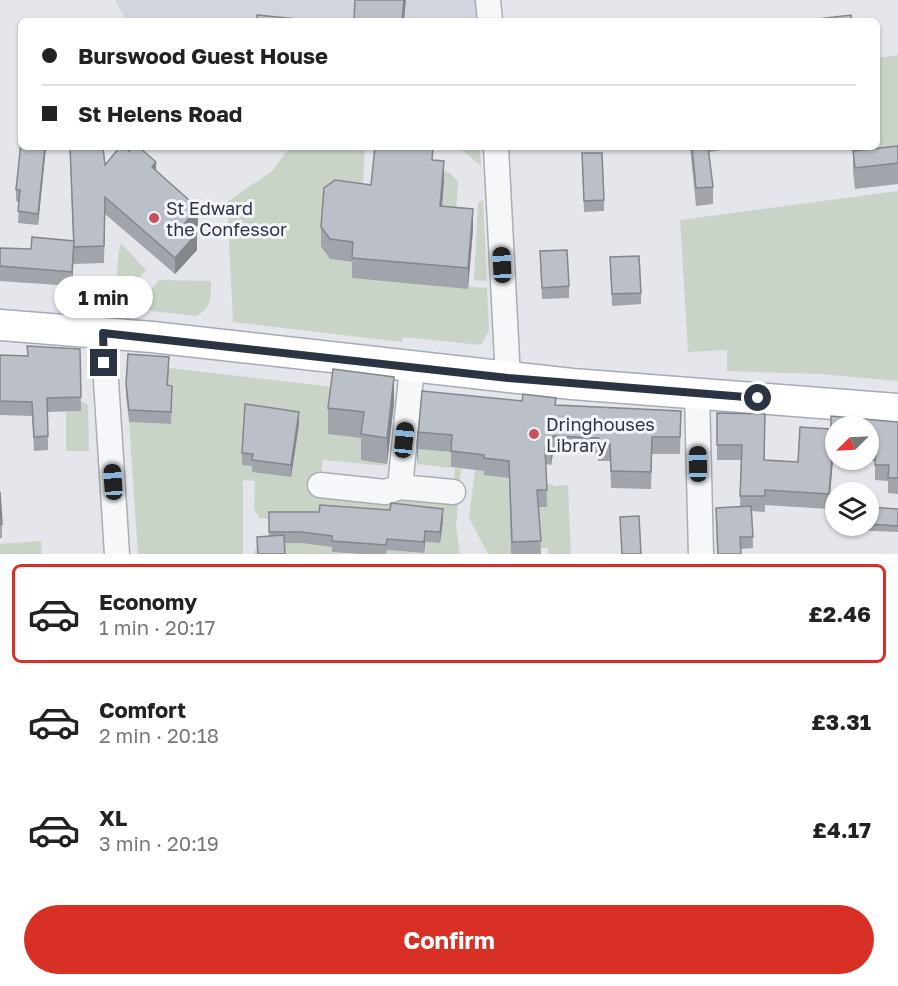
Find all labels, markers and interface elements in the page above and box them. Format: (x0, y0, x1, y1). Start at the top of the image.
text: Burswood Guest House (78, 42, 328, 69)
text: St Helens Road (78, 100, 242, 127)
place label: St Edward the Confessor (166, 197, 287, 240)
marker: St Edward the Confessor (147, 211, 161, 225)
car (492, 247, 512, 283)
callout: 1 min (54, 276, 154, 318)
text: 1 min (78, 285, 129, 309)
route end (90, 349, 117, 376)
route start (744, 384, 771, 411)
place label: Dringhouses Library (546, 413, 655, 456)
north arrow (825, 416, 879, 470)
map controls (825, 416, 879, 536)
car (393, 421, 415, 459)
marker: Dringhouses Library (527, 427, 541, 441)
car (689, 446, 707, 482)
car (103, 463, 123, 501)
button: layers (825, 482, 879, 536)
icon: car (27, 587, 81, 641)
text: Economy (99, 588, 197, 615)
text: £2.46 (808, 600, 871, 627)
text: 1 min · 20:17 (99, 615, 215, 639)
icon: car (27, 695, 81, 749)
text: Comfort (99, 696, 186, 723)
text: £3.31 (811, 708, 871, 735)
text: 2 min · 20:18 (99, 723, 219, 747)
icon: car (27, 803, 81, 857)
text: XL (99, 804, 127, 831)
text: £4.17 (812, 816, 871, 843)
text: 3 min · 20:19 (99, 831, 219, 855)
button: Confirm (24, 905, 874, 974)

